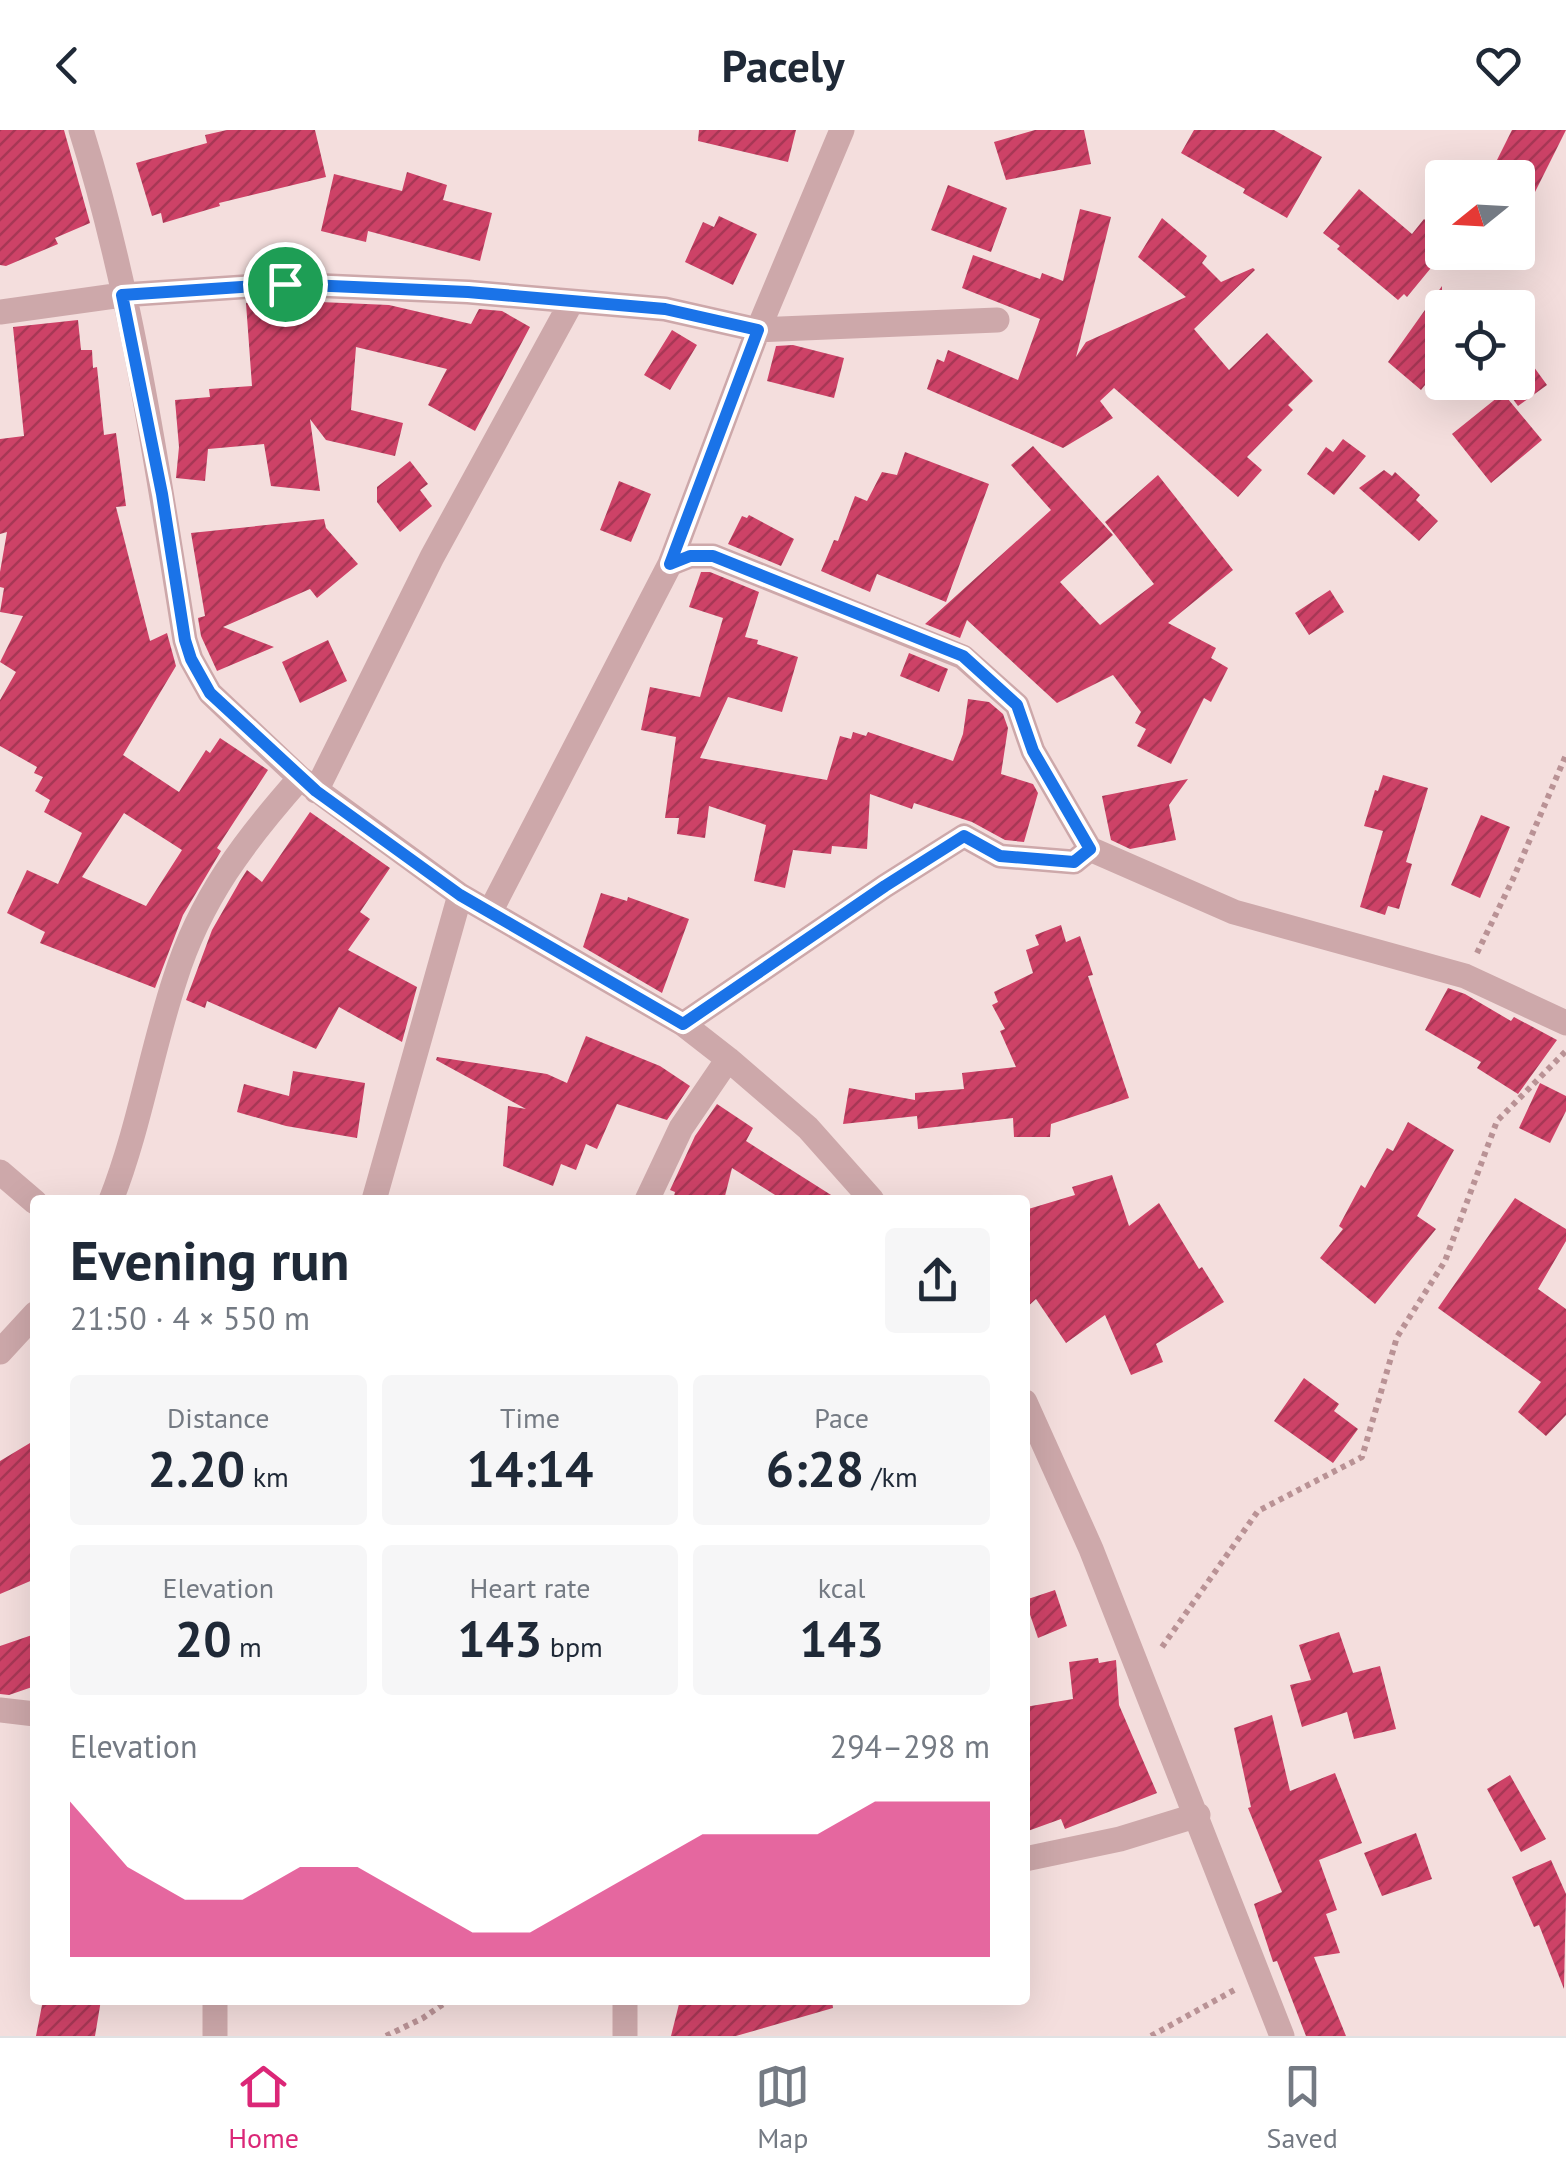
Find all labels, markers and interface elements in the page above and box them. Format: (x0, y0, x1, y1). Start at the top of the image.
text: Pacely (721, 36, 845, 94)
icon: back (40, 38, 95, 93)
icon: heart (1471, 38, 1526, 93)
north arrow (1425, 160, 1535, 270)
map controls (1425, 160, 1535, 400)
pin (243, 242, 328, 327)
icon: arrive (258, 257, 313, 312)
button: locate (1425, 290, 1535, 400)
text: Evening run (70, 1224, 350, 1295)
button: share (885, 1228, 990, 1333)
text: 21:50 · 4 × 550 m (70, 1297, 310, 1339)
text: Distance (167, 1399, 270, 1436)
text: Time (500, 1399, 560, 1436)
text: Pace (814, 1399, 869, 1436)
text: 2.20 (148, 1436, 245, 1501)
text: 14:14 (467, 1436, 593, 1501)
text: 6:28 (766, 1436, 864, 1501)
text: km (245, 1458, 289, 1495)
text: /km (864, 1458, 918, 1495)
text: Elevation (163, 1569, 274, 1606)
text: Heart rate (469, 1569, 591, 1606)
text: kcal (818, 1569, 866, 1606)
text: 20 (175, 1606, 232, 1671)
text: 143 (457, 1606, 542, 1671)
text: 143 (799, 1606, 884, 1671)
text: m (232, 1628, 262, 1665)
text: bpm (542, 1628, 603, 1665)
text: Elevation (70, 1725, 197, 1767)
text: 294–298 m (830, 1725, 990, 1767)
tab: Home (228, 2059, 299, 2156)
tab: Map (755, 2059, 810, 2156)
tab: Saved (1267, 2059, 1338, 2156)

